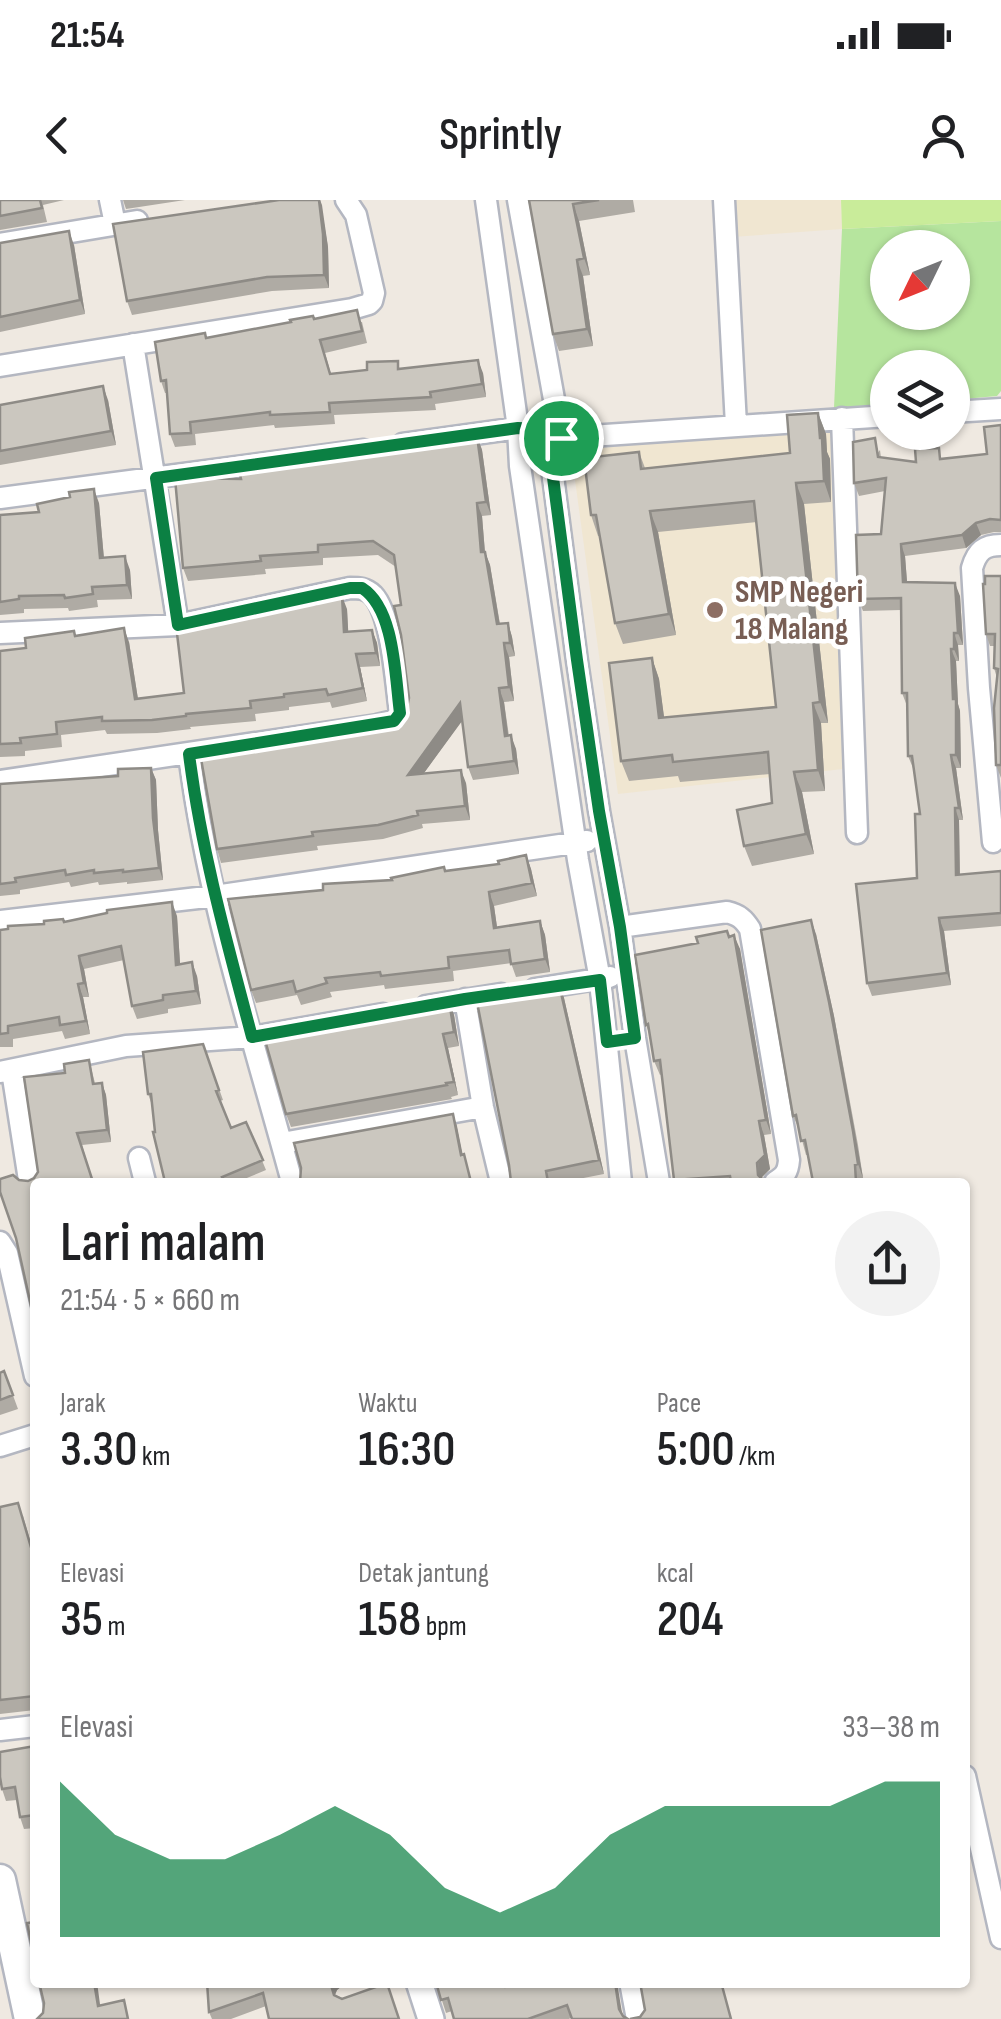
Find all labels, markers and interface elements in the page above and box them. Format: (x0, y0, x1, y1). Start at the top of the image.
text: 21:54 (50, 13, 124, 58)
icon: back (30, 108, 85, 163)
text: Sprintly (439, 108, 562, 163)
icon: person (916, 108, 971, 163)
north arrow (870, 230, 970, 330)
map controls (870, 230, 970, 450)
button: layers (870, 350, 970, 450)
pin (519, 396, 604, 481)
icon: arrive (534, 411, 589, 466)
place label: SMP Negeri 18 Malang (735, 573, 863, 649)
marker: SMP Negeri 18 Malang (704, 599, 726, 621)
text: Lari malam (60, 1210, 266, 1277)
button: share (835, 1211, 940, 1316)
text: 21:54 · 5 × 660 m (60, 1281, 240, 1320)
text: Jarak (60, 1387, 106, 1420)
text: Waktu (358, 1387, 418, 1420)
text: Pace (657, 1387, 701, 1420)
text: 3.30 (60, 1420, 137, 1480)
text: 16:30 (358, 1420, 455, 1480)
text: 5:00 (657, 1420, 735, 1480)
text: km (137, 1440, 170, 1473)
text: /km (735, 1440, 775, 1473)
text: Elevasi (60, 1557, 124, 1590)
text: Detak jantung (358, 1557, 489, 1590)
text: kcal (657, 1557, 694, 1590)
text: 35 (60, 1590, 103, 1650)
text: 158 (358, 1590, 421, 1650)
text: 204 (657, 1590, 723, 1650)
text: m (103, 1610, 125, 1643)
text: bpm (421, 1610, 467, 1643)
text: Elevasi (60, 1708, 133, 1747)
text: 33–38 m (842, 1708, 940, 1747)

